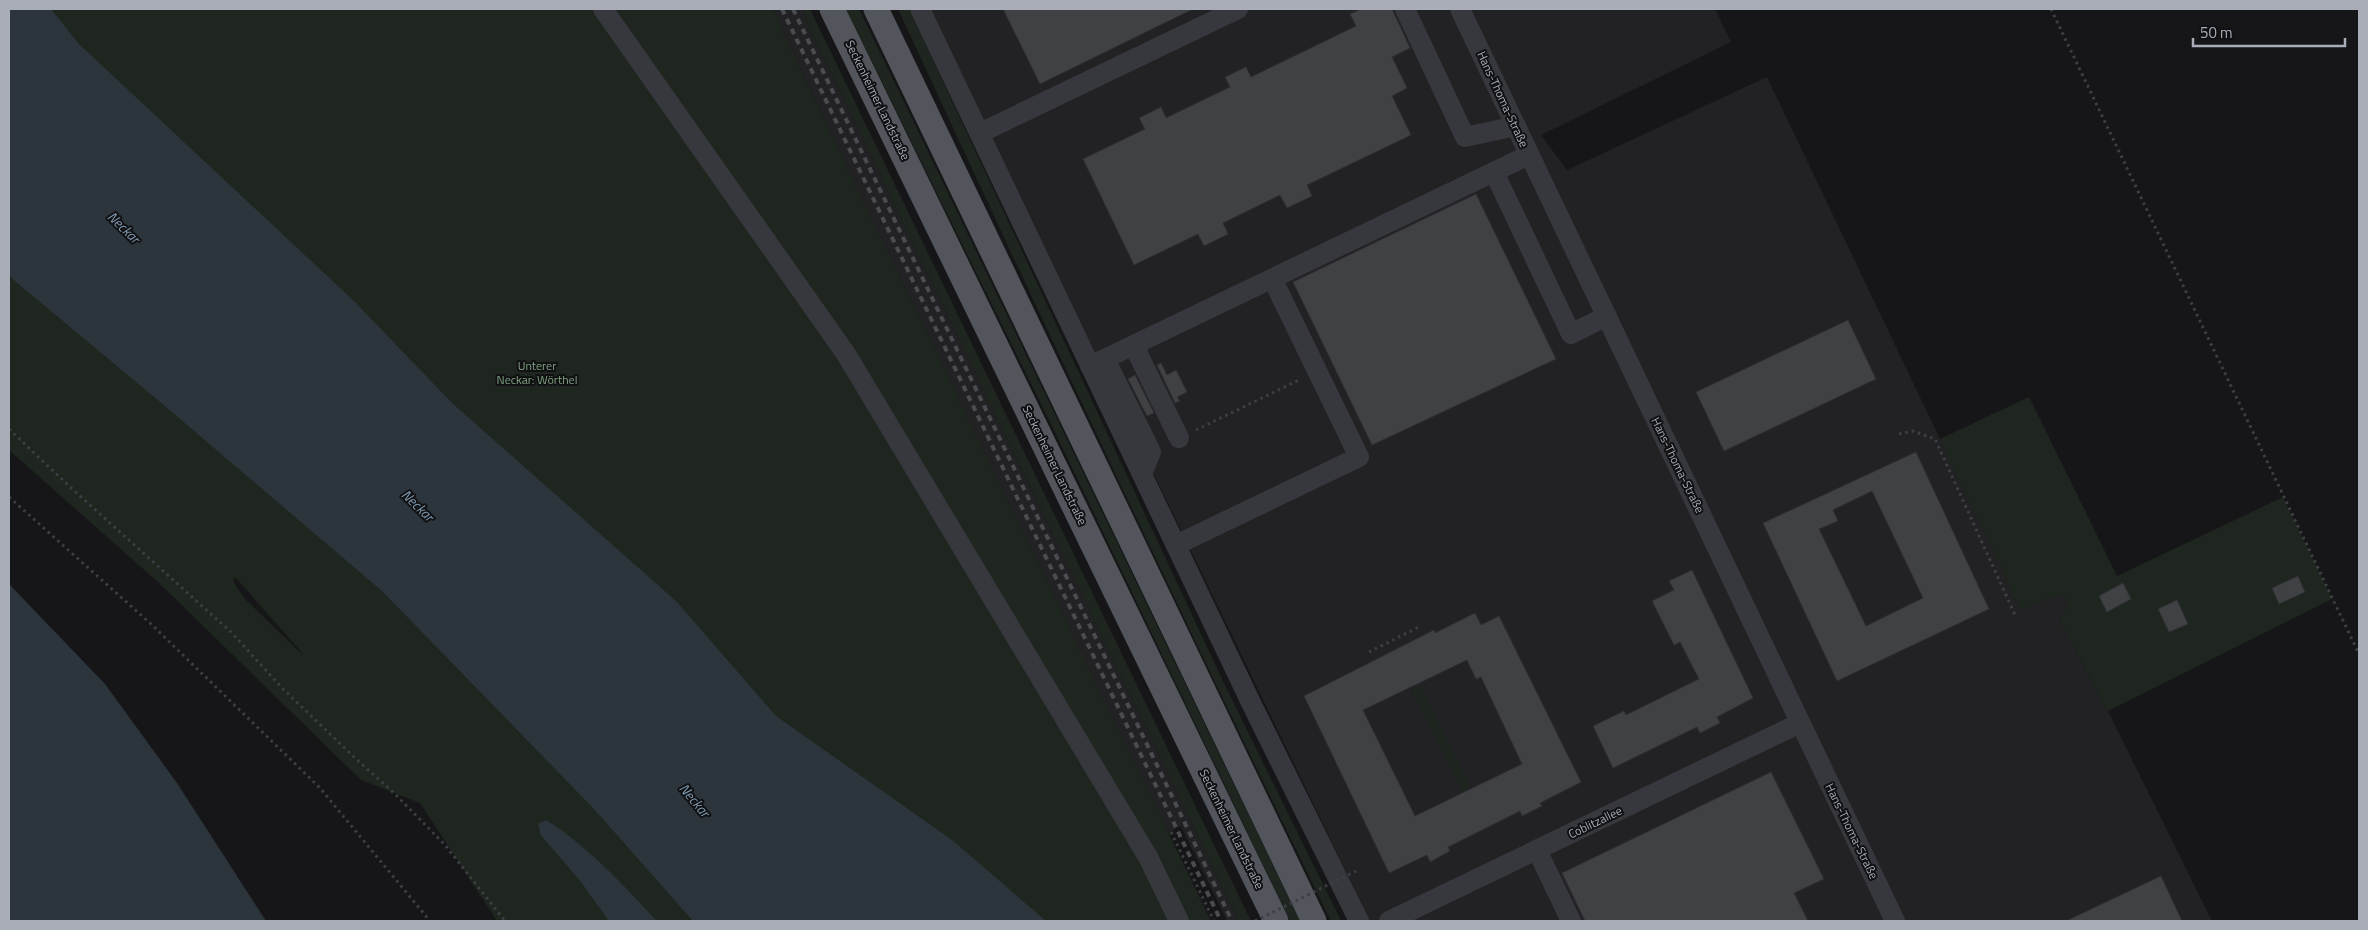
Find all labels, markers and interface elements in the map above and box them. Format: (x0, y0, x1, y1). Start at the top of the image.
scale bar (2193, 15, 2346, 47)
text: 50 m (2200, 21, 2233, 44)
street label: Seckenheimer Landstraße (841, 37, 915, 163)
street label: Hans-Thoma-Straße (1472, 48, 1534, 150)
water label: Neckar (103, 206, 146, 249)
park label: Unterer Neckar: Wörthel (497, 356, 577, 389)
street label: Seckenheimer Landstraße (1018, 402, 1092, 528)
street label: Hans-Thoma-Straße (1647, 414, 1709, 516)
water label: Neckar (397, 484, 440, 527)
street label: Seckenheimer Landstraße (1195, 766, 1269, 892)
water label: Neckar (675, 779, 716, 823)
street label: Hans-Thoma-Straße (1821, 780, 1883, 882)
street label: Coblitzallee (1565, 801, 1625, 843)

